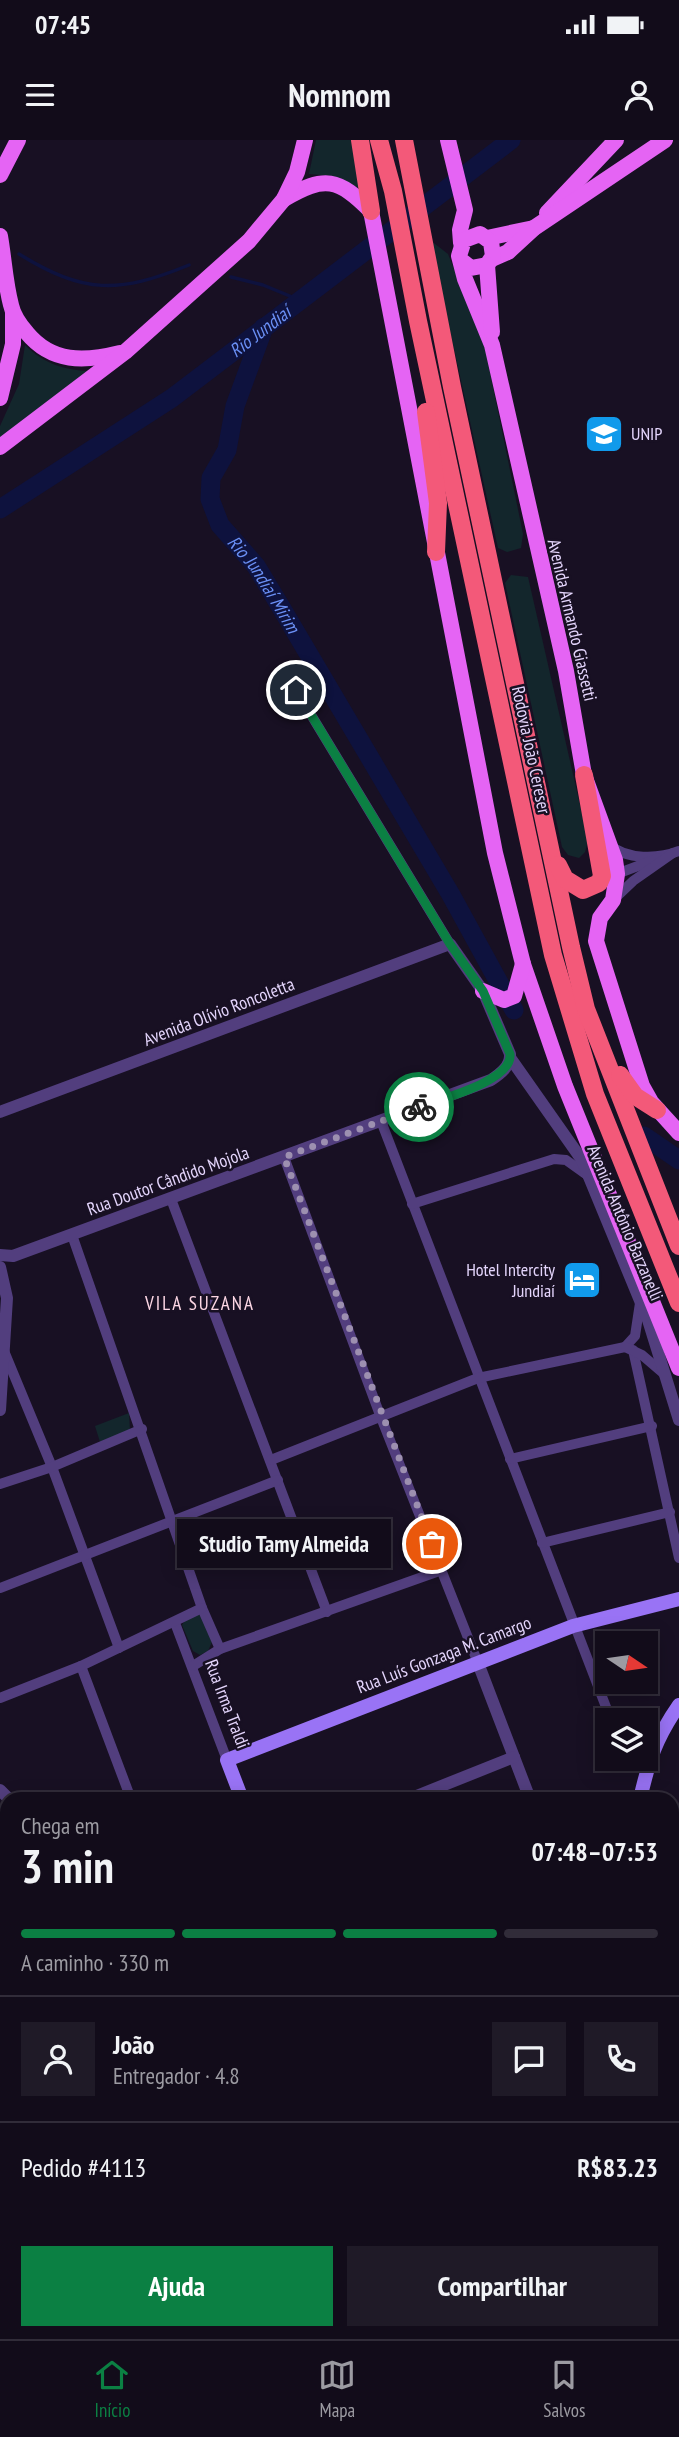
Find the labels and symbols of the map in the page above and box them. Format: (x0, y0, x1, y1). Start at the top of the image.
water label: Rio Jundiaí (224, 298, 298, 362)
school or university icon: UNIP (583, 413, 625, 455)
place label: UNIP (631, 422, 662, 445)
water label: Rio Jundiaí Mirim (223, 530, 306, 639)
street label: Avenida Armando Giassetti (543, 537, 602, 703)
pin (266, 660, 326, 720)
street label: Rodovia João Cereser (507, 684, 556, 816)
street label: Avenida Olívio Roncoletta (140, 972, 297, 1051)
courier (384, 1072, 454, 1142)
street label: Rua Doutor Cândido Mojola (84, 1141, 252, 1221)
street label: Avenida Antônio Barzanelli (582, 1142, 669, 1304)
place label: Hotel Intercity Jundiaí (466, 1258, 555, 1302)
hotel icon: Hotel Intercity Jundiaí (561, 1259, 603, 1301)
district label: VILA SUZANA (144, 1291, 255, 1315)
pin (402, 1514, 462, 1574)
callout: Studio Tamy Almeida (176, 1520, 390, 1568)
street label: Rua Luís Gonzaga M. Camargo (353, 1611, 535, 1698)
north arrow (595, 1631, 658, 1694)
street label: Rua Irma Traldi (200, 1656, 255, 1752)

